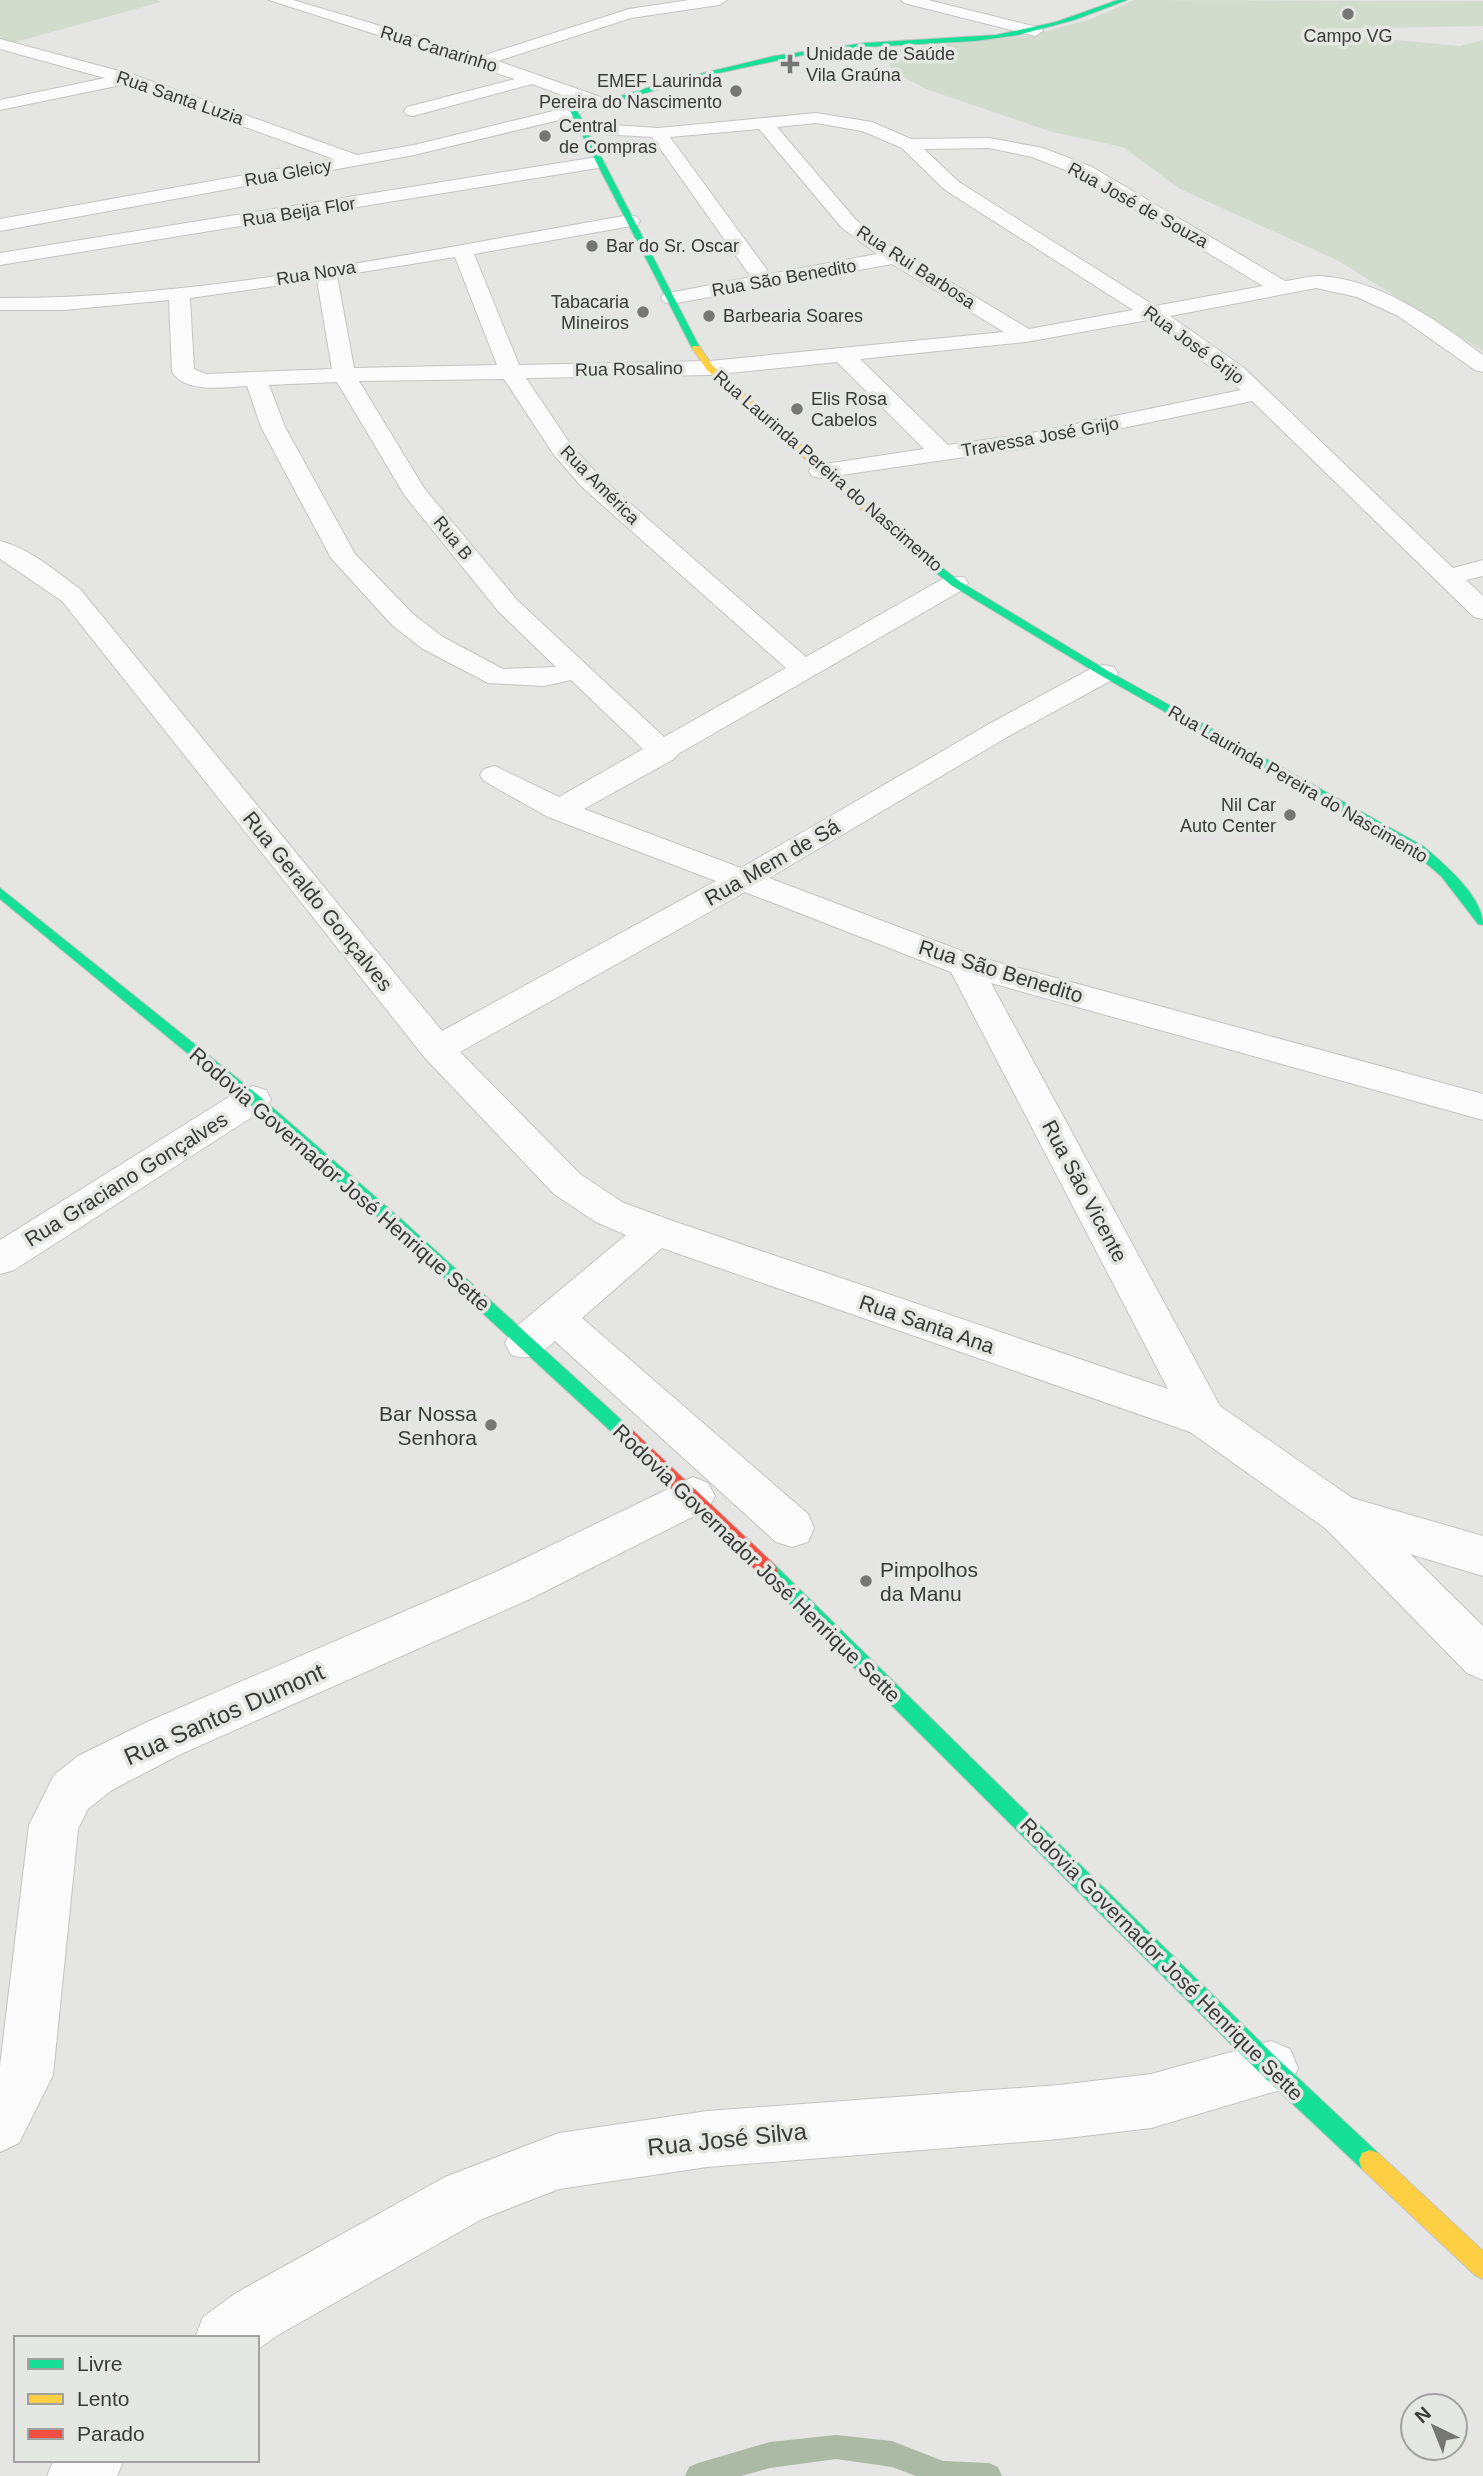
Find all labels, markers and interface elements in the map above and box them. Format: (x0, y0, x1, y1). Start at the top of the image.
marker: Campo VG (1340, 6, 1356, 22)
street label: Rua Canarinho (378, 22, 500, 76)
place label: Campo VG (1303, 26, 1393, 46)
place label: Unidade de Saúde Vila Graúna (806, 44, 955, 85)
marker: Unidade de Saúde Vila Graúna (780, 54, 800, 74)
street label: Rua Santa Luzia (114, 67, 247, 129)
place label: EMEF Laurinda Pereira do Nascimento (539, 71, 723, 112)
marker: EMEF Laurinda Pereira do Nascimento (728, 83, 744, 99)
place label: Central de Compras (559, 116, 657, 157)
marker: Central de Compras (537, 128, 553, 144)
street label: Rua Gleicy (243, 156, 333, 190)
street label: Rua José de Souza (1064, 158, 1212, 252)
street label: Rua Beija Flor (241, 193, 357, 231)
street label: Rua Rui Barbosa (853, 221, 980, 313)
place label: Bar do Sr. Oscar (606, 236, 739, 256)
marker: Bar do Sr. Oscar (584, 238, 600, 254)
street label: Rua São Benedito (710, 255, 858, 301)
street label: Rua Nova (275, 257, 358, 289)
place label: Tabacaria Mineiros (551, 292, 630, 333)
street label: Rua José Grijo (1140, 302, 1248, 388)
marker: Tabacaria Mineiros (635, 304, 651, 320)
place label: Barbearia Soares (723, 306, 863, 326)
marker: Barbearia Soares (701, 308, 717, 324)
street label: Rua Rosalino (575, 358, 683, 380)
street label: Rua Laurinda Pereira do Nascimento (710, 366, 946, 576)
place label: Elis Rosa Cabelos (811, 389, 888, 430)
marker: Elis Rosa Cabelos (789, 401, 805, 417)
street label: Travessa José Grijo (960, 413, 1120, 461)
street label: Rua América (556, 441, 644, 529)
street label: Rua B (429, 512, 477, 564)
street label: Rua Laurinda Pereira do Nascimento (1165, 701, 1431, 867)
place label: Nil Car Auto Center (1180, 795, 1276, 836)
street label: Rua Geraldo Gonçalves (239, 807, 397, 995)
marker: Nil Car Auto Center (1282, 807, 1298, 823)
street label: Rua Mem de Sá (701, 814, 844, 910)
street label: Rua São Benedito (916, 935, 1086, 1007)
street label: Rodovia Governador José Henrique Sette (185, 1042, 495, 1316)
street label: Rua Graciano Gonçalves (20, 1107, 232, 1251)
street label: Rua São Vicente (1038, 1116, 1132, 1266)
street label: Rua Santa Ana (856, 1290, 998, 1358)
place label: Bar Nossa Senhora (379, 1402, 477, 1449)
marker: Bar Nossa Senhora (483, 1417, 499, 1433)
street label: Rodovia Governador José Henrique Sette (609, 1419, 905, 1707)
place label: Pimpolhos da Manu (880, 1558, 978, 1605)
marker: Pimpolhos da Manu (858, 1573, 874, 1589)
street label: Rua Santos Dumont (120, 1658, 329, 1770)
street label: Rodovia Governador José Henrique Sette (1016, 1813, 1308, 2105)
street label: Rua José Silva (646, 2117, 809, 2161)
legend (14, 2336, 259, 2462)
text: Livre (77, 2352, 123, 2375)
text: Lento (77, 2387, 130, 2410)
north arrow (1399, 2392, 1469, 2462)
text: N (1411, 2403, 1435, 2427)
text: Parado (77, 2422, 145, 2445)

